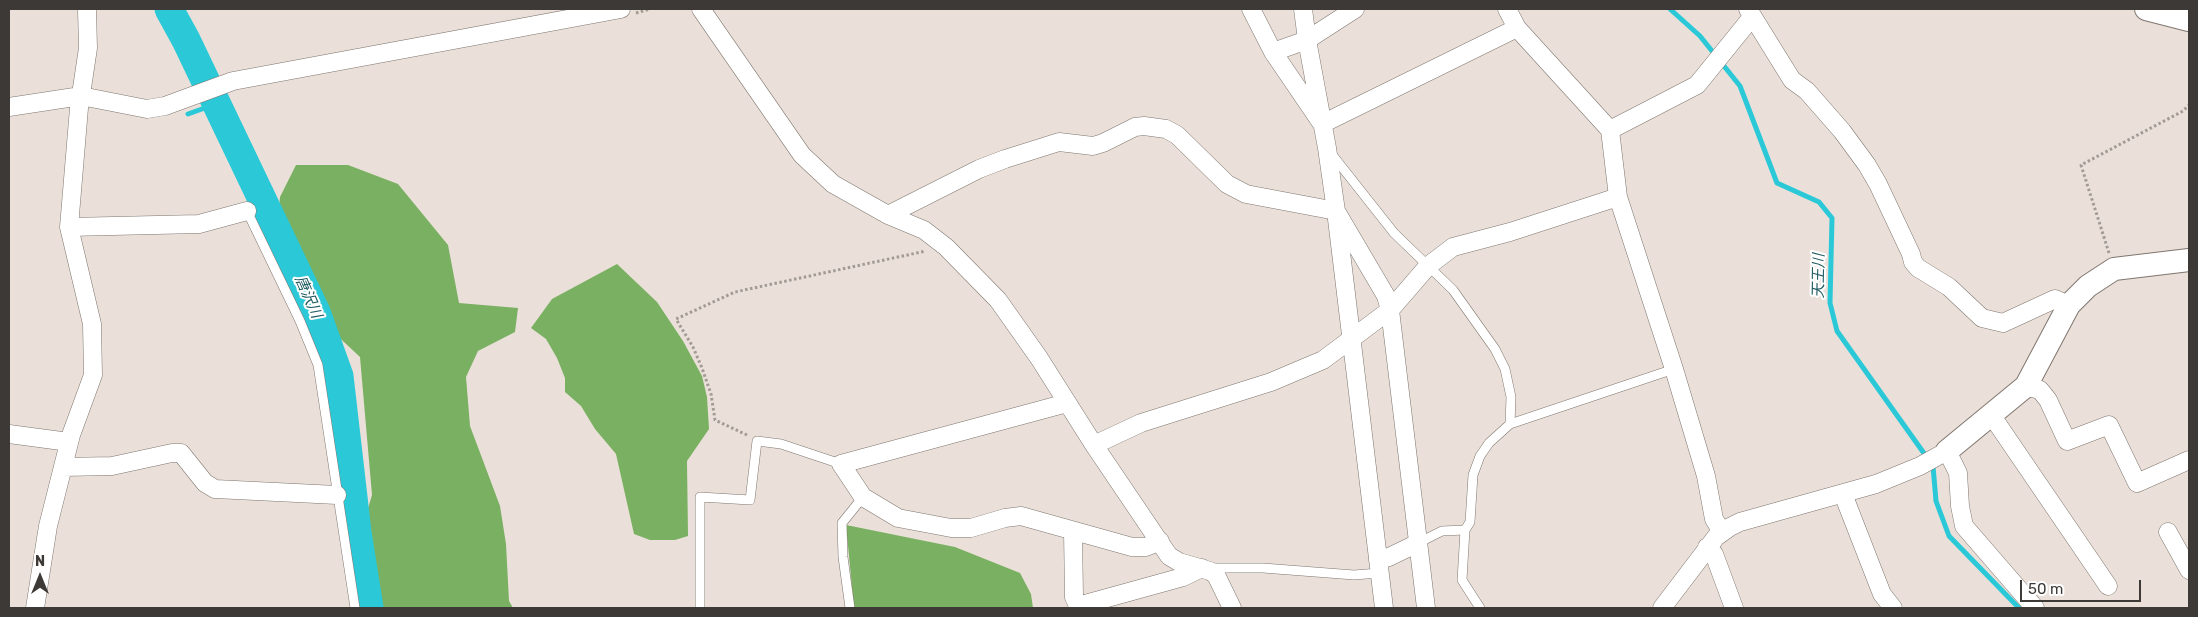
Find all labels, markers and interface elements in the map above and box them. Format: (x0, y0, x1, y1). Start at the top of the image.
water label: 天王川 (1810, 253, 1828, 299)
water label: 唐沢川 (291, 273, 325, 321)
north arrow (15, 552, 65, 602)
text: N (35, 553, 45, 570)
scale bar (2023, 570, 2144, 602)
text: 50 m (2028, 580, 2063, 598)

